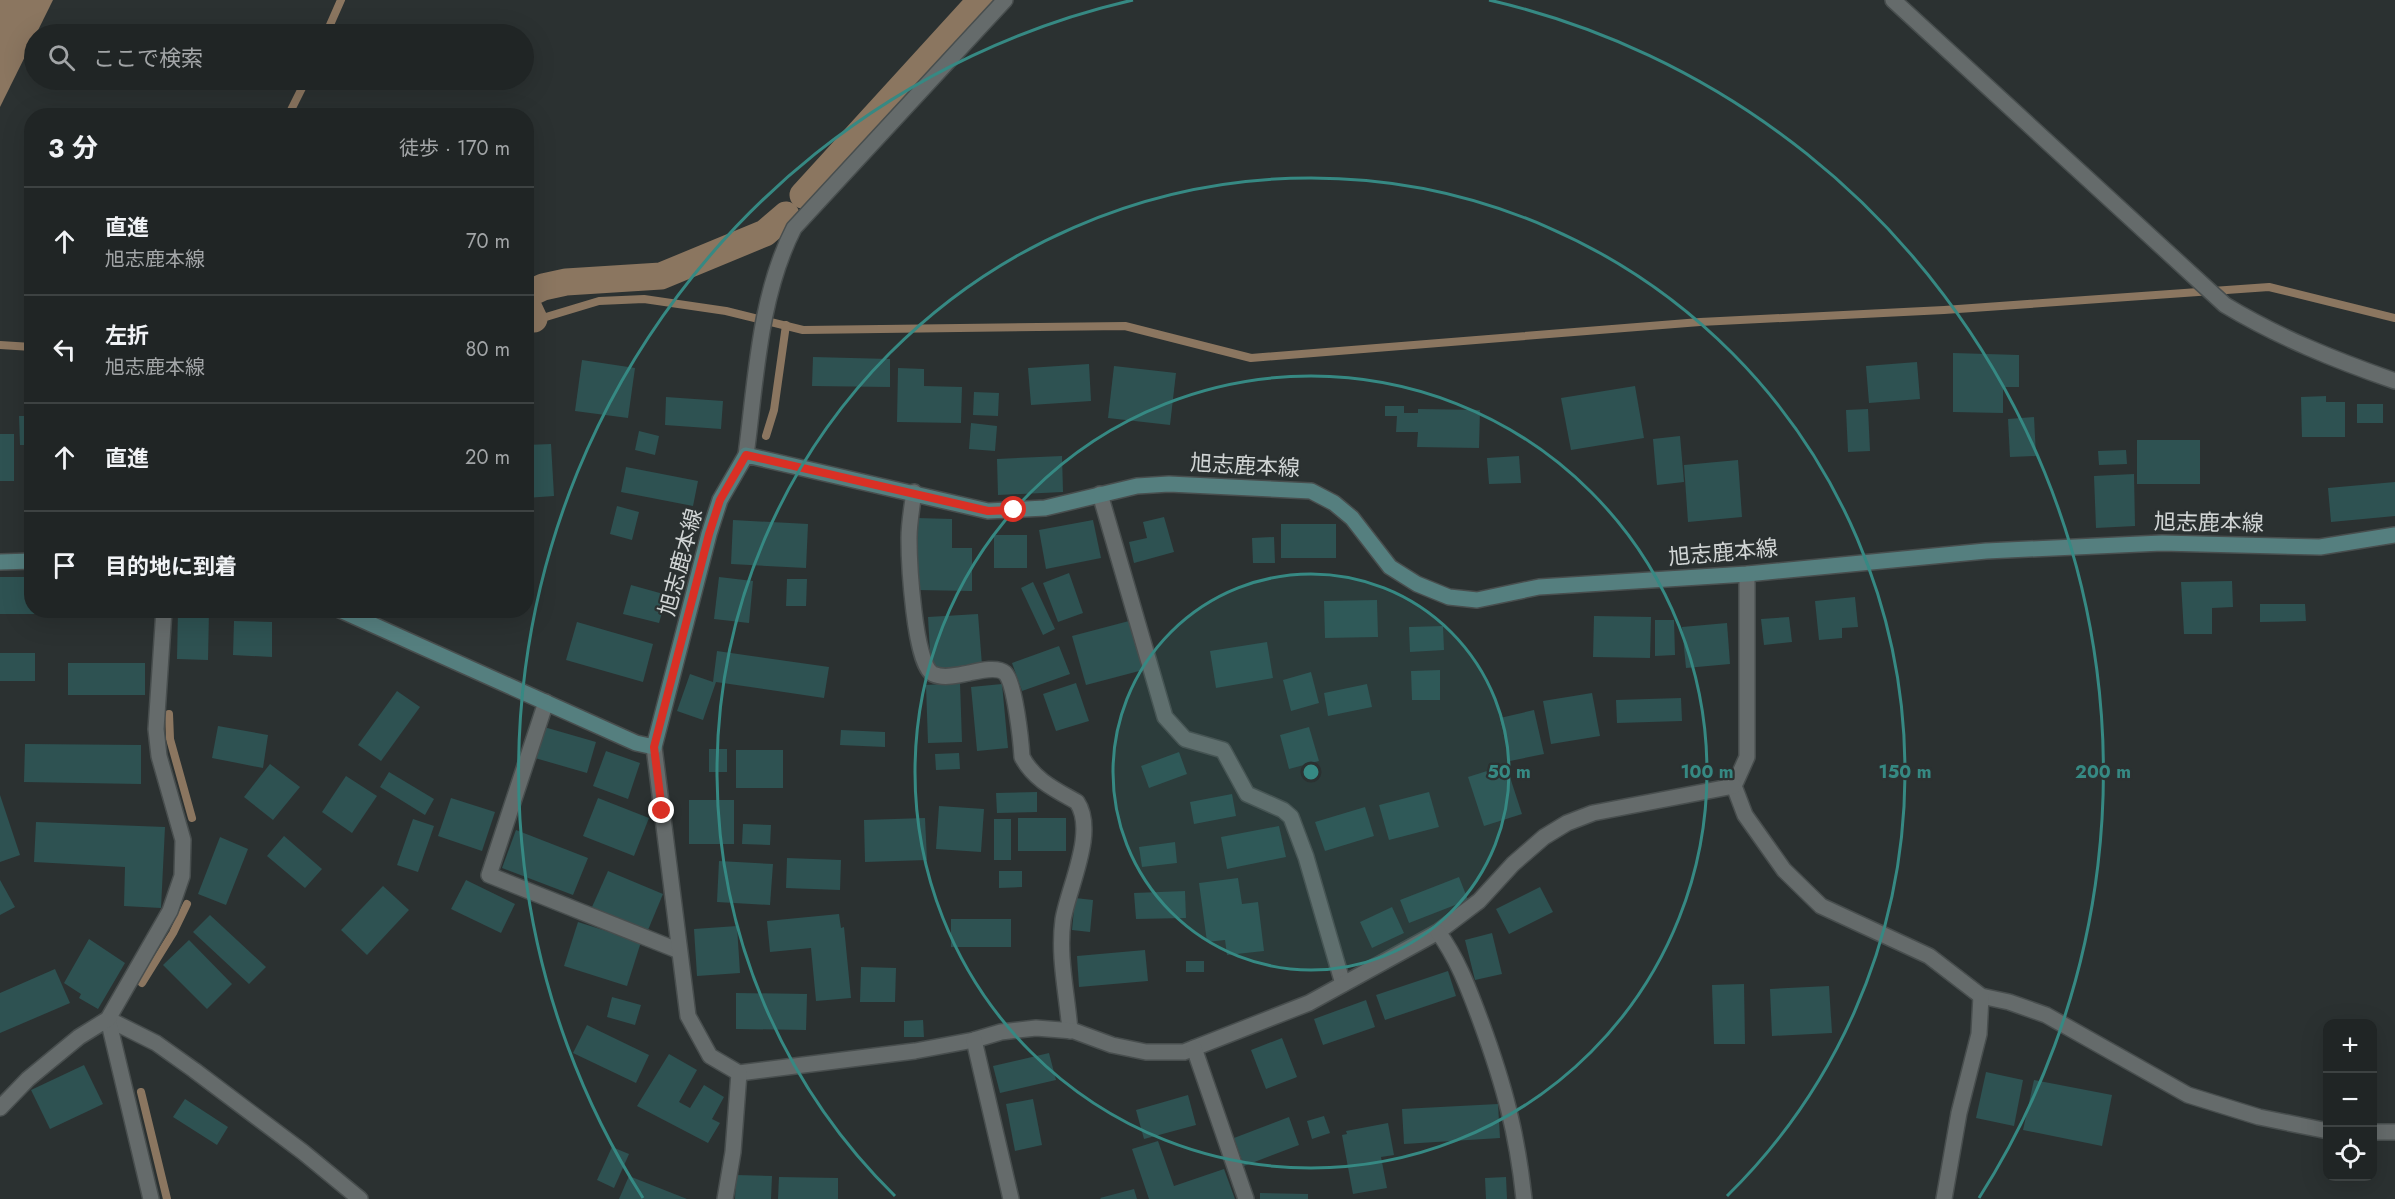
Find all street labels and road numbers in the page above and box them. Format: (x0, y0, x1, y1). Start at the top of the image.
street label: 旭志鹿本線 (1189, 446, 1301, 484)
street label: 旭志鹿本線 (650, 505, 710, 619)
street label: 旭志鹿本線 (2154, 505, 2264, 539)
street label: 旭志鹿本線 (1667, 531, 1779, 573)

